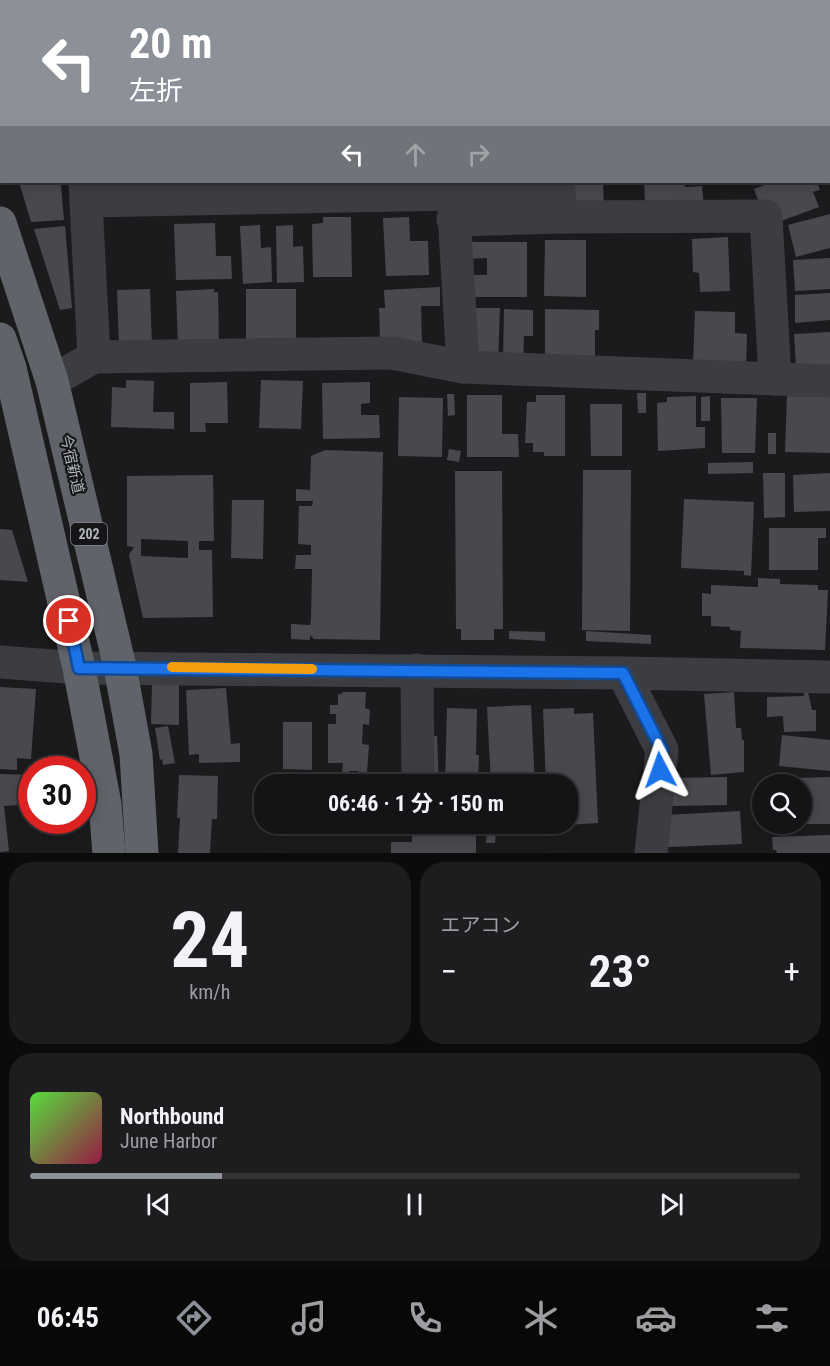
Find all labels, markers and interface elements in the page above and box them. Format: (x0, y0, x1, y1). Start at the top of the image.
text: 20 m (129, 19, 212, 68)
icon: left (30, 24, 108, 102)
text: 左折 (129, 75, 183, 107)
icon: left (336, 138, 369, 171)
icon: ahead (399, 138, 432, 171)
icon: right (462, 138, 495, 171)
street label: 今宿新道 (56, 433, 88, 495)
road number: 202 (71, 523, 107, 545)
pin (43, 595, 94, 646)
icon: arrive (52, 604, 85, 637)
position arrow (628, 738, 692, 802)
speed limit sign: 30 (18, 756, 96, 834)
map controls (752, 774, 812, 834)
button: search (752, 774, 812, 834)
text: 06:46 · 1 分 · 150 m (328, 791, 504, 816)
text: 24 (170, 895, 249, 986)
text: エアコン (441, 913, 521, 937)
text: 23° (589, 945, 652, 998)
text: − (441, 952, 457, 991)
text: + (784, 952, 800, 991)
text: km/h (189, 980, 230, 1004)
text: Northbound (120, 1104, 224, 1129)
text: June Harbor (120, 1129, 217, 1153)
icon: previous (142, 1188, 175, 1221)
icon: pause (398, 1188, 431, 1221)
icon: next (655, 1188, 688, 1221)
icon: directions (173, 1297, 215, 1339)
icon: music (288, 1297, 330, 1339)
icon: phone (404, 1297, 446, 1339)
icon: climate (520, 1297, 562, 1339)
icon: car (635, 1297, 677, 1339)
icon: filters (751, 1297, 793, 1339)
text: 06:45 (37, 1302, 99, 1334)

